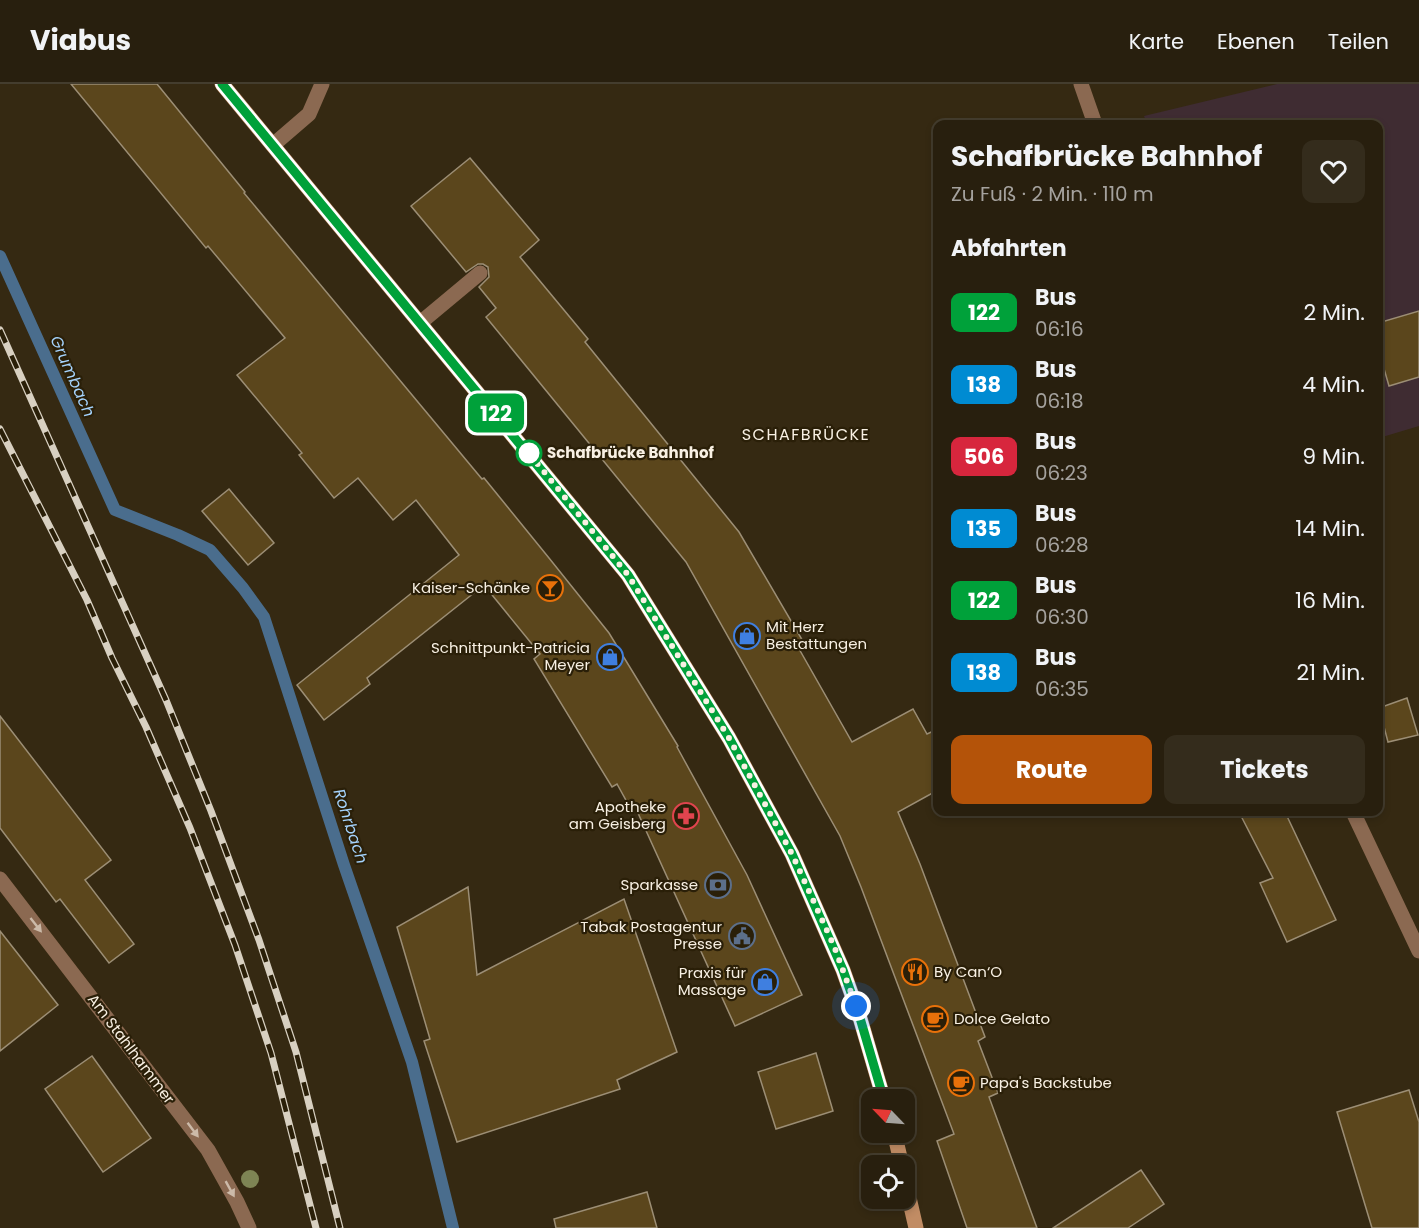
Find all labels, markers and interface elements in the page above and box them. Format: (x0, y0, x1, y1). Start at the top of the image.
text: Viabus (30, 21, 131, 60)
text: Karte (1129, 27, 1184, 56)
text: Ebenen (1217, 27, 1295, 56)
text: Teilen (1328, 27, 1389, 56)
text: Schafbrücke Bahnhof (951, 137, 1262, 176)
button: heart (1302, 140, 1365, 203)
text: Zu Fuß · 2 Min. · 110 m (951, 180, 1154, 208)
text: Abfahrten (951, 233, 1067, 264)
text: Bus (1035, 282, 1077, 313)
text: 2 Min. (1303, 297, 1365, 328)
text: 122 (968, 298, 1000, 327)
text: 06:16 (1035, 315, 1084, 343)
water label: Grumbach (44, 332, 101, 420)
text: Bus (1035, 354, 1077, 385)
text: 4 Min. (1302, 369, 1365, 400)
text: 138 (967, 370, 1001, 399)
text: 06:18 (1035, 387, 1084, 415)
line badge: 122 (462, 394, 530, 432)
text: 122 (480, 399, 512, 428)
district label: SCHAFBRÜCKE (742, 423, 870, 446)
text: Bus (1035, 426, 1077, 457)
marker: Schafbrücke Bahnhof (516, 440, 542, 466)
text: 9 Min. (1302, 441, 1365, 472)
place label: Schafbrücke Bahnhof (547, 442, 714, 463)
text: 506 (964, 442, 1004, 471)
text: 06:23 (1035, 459, 1088, 487)
text: Bus (1035, 498, 1077, 529)
text: 14 Min. (1295, 513, 1365, 544)
text: 135 (967, 514, 1001, 543)
text: 06:28 (1035, 531, 1089, 559)
text: Bus (1035, 570, 1077, 601)
bar icon: Kaiser-Schänke (535, 573, 565, 603)
place label: Kaiser-Schänke (412, 577, 530, 598)
text: 16 Min. (1295, 585, 1365, 616)
text: 122 (968, 586, 1000, 615)
text: 06:30 (1035, 603, 1089, 631)
place label: Mit Herz Bestattungen (766, 616, 867, 654)
shop icon: Mit Herz Bestattungen (732, 621, 762, 651)
place label: Schnittpunkt-Patricia Meyer (431, 637, 590, 675)
shop icon: Schnittpunkt-Patricia Meyer (595, 642, 625, 672)
text: Bus (1035, 642, 1077, 673)
text: 21 Min. (1296, 657, 1365, 688)
text: 138 (967, 658, 1001, 687)
text: 06:35 (1035, 675, 1089, 703)
button: Route (951, 735, 1152, 804)
button: Tickets (1164, 735, 1365, 804)
water label: Rohrbach (328, 786, 373, 867)
place label: Apotheke am Geisberg (569, 796, 666, 834)
pharmacy icon: Apotheke am Geisberg (671, 801, 701, 831)
bank icon: Sparkasse (703, 870, 733, 900)
place label: Sparkasse (620, 874, 698, 895)
place label: Tabak Postagentur Presse (580, 916, 722, 954)
one-way arrow (29, 917, 42, 933)
public building icon: Tabak Postagentur Presse (727, 921, 757, 951)
restaurant icon: By Can‘O (900, 957, 930, 987)
place label: By Can‘O (934, 961, 1002, 982)
place label: Praxis für Massage (678, 962, 746, 1000)
shop icon: Praxis für Massage (750, 967, 780, 997)
street label: Am Stahlhammer (83, 989, 180, 1108)
your location (841, 991, 871, 1021)
cafe icon: Dolce Gelato (920, 1004, 950, 1034)
place label: Dolce Gelato (954, 1008, 1050, 1029)
cafe icon: Papa's Backstube (946, 1068, 976, 1098)
place label: Papa's Backstube (980, 1072, 1112, 1093)
north arrow (861, 1089, 915, 1143)
map controls (861, 1089, 915, 1209)
one-way arrow (186, 1122, 199, 1138)
button: locate (861, 1155, 915, 1209)
one-way arrow (225, 1181, 235, 1198)

